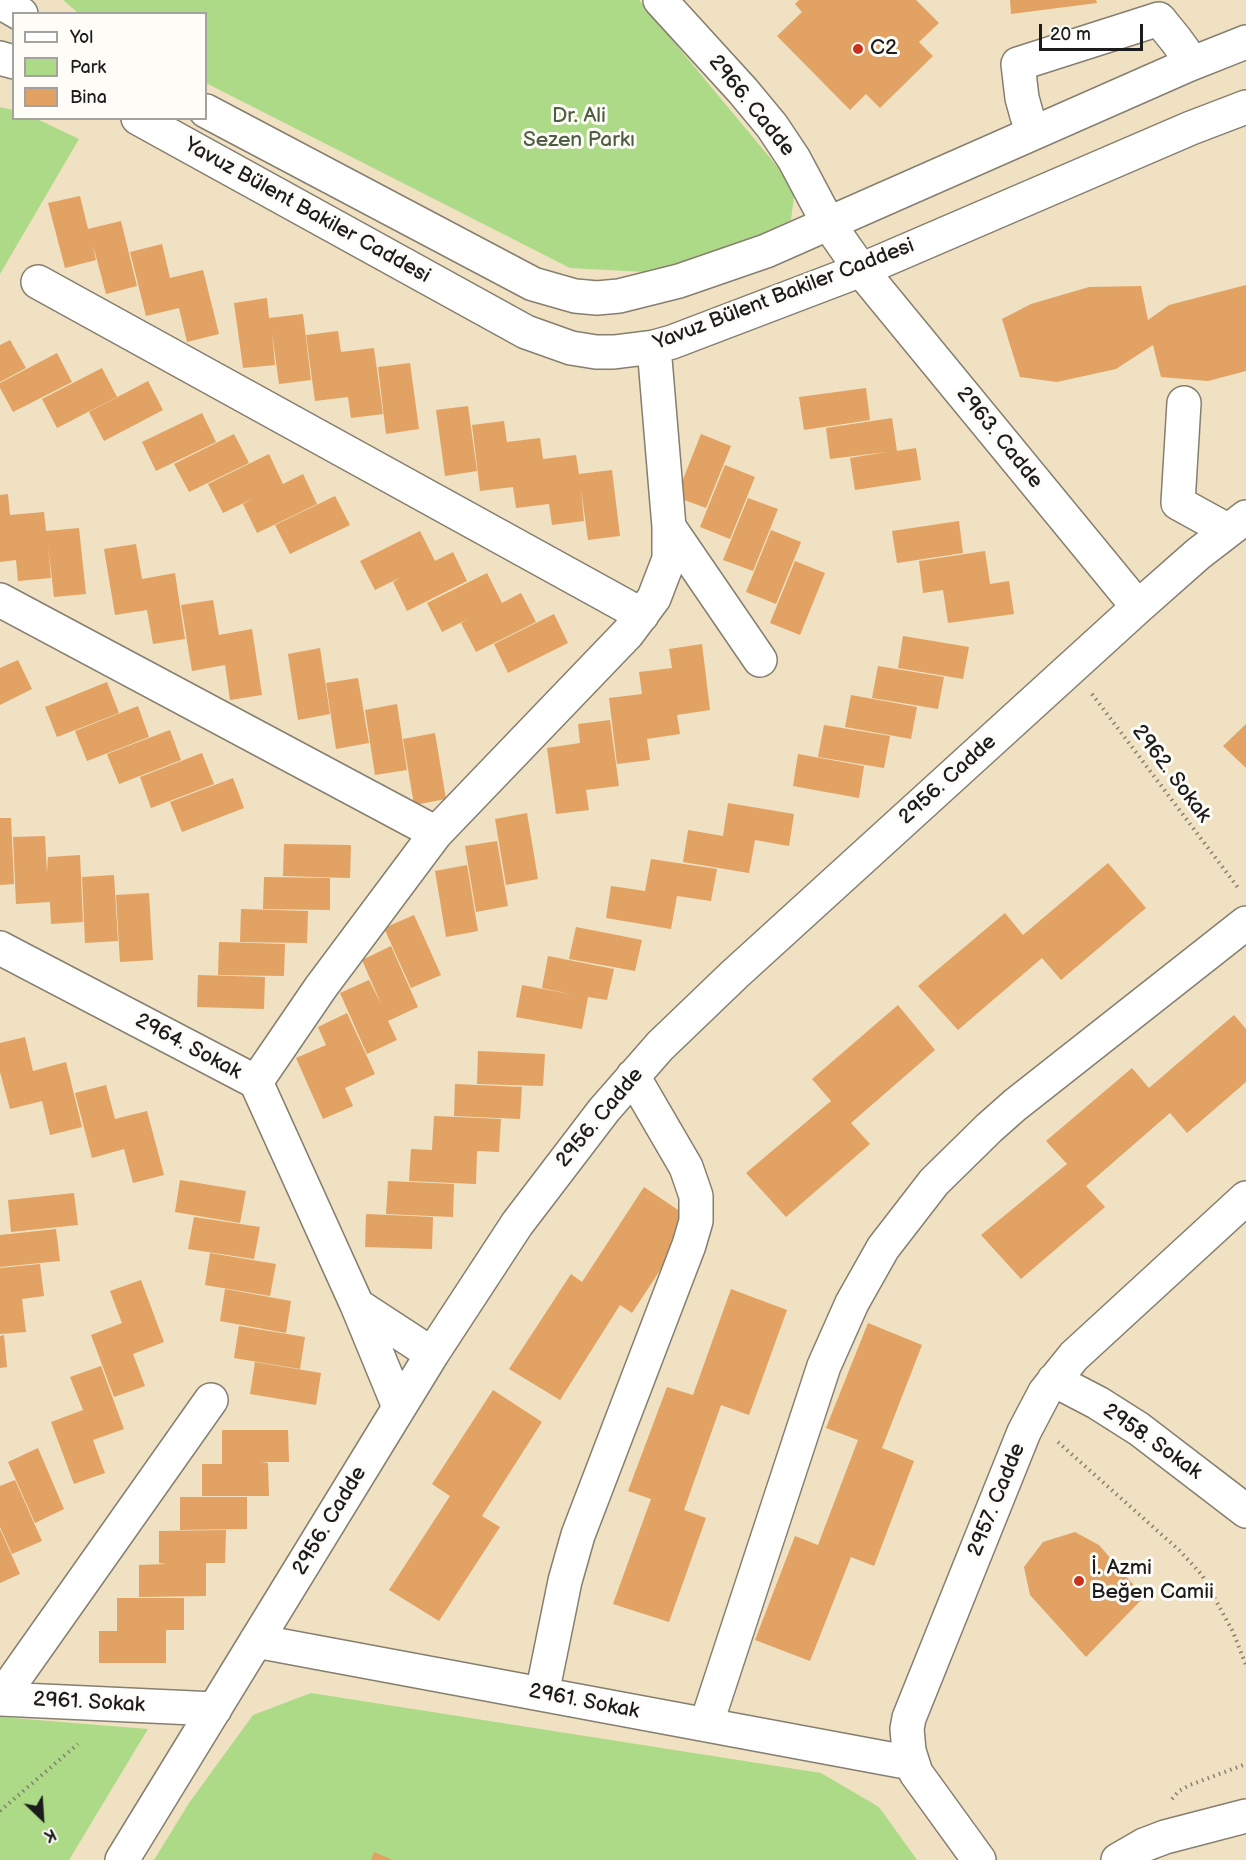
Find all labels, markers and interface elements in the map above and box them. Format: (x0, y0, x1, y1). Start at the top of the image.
legend (12, 12, 207, 120)
scale bar (1042, 12, 1146, 50)
text: 20 m (1050, 24, 1091, 45)
text: Yol (70, 27, 93, 48)
place label: C2 (870, 36, 897, 62)
marker: C2 (851, 42, 865, 56)
street label: 2966. Cadde (702, 50, 800, 162)
text: Park (70, 57, 106, 78)
text: Bina (70, 87, 107, 108)
park label: Dr. Ali Sezen Parkı (523, 104, 635, 154)
street label: Yavuz Bülent Bakiler Caddesi (180, 133, 434, 289)
street label: Yavuz Bülent Bakiler Caddesi (650, 234, 918, 356)
street label: 2963. Cadde (950, 382, 1048, 494)
street label: 2962. Sokak (1126, 720, 1216, 828)
street label: 2956. Cadde (894, 730, 1002, 830)
street label: 2964. Sokak (131, 1008, 245, 1086)
street label: 2956. Cadde (551, 1063, 649, 1173)
street label: 2958. Sokak (1098, 1399, 1206, 1485)
street label: 2957. Cadde (963, 1440, 1031, 1560)
street label: 2956. Cadde (288, 1462, 372, 1580)
place label: İ. Azmi Beğen Camii (1091, 1556, 1214, 1606)
marker: İ. Azmi Beğen Camii (1072, 1574, 1086, 1588)
street label: 2961. Sokak (527, 1679, 641, 1725)
street label: 2961. Sokak (32, 1687, 146, 1719)
north arrow (12, 1788, 72, 1848)
text: K (41, 1824, 59, 1846)

